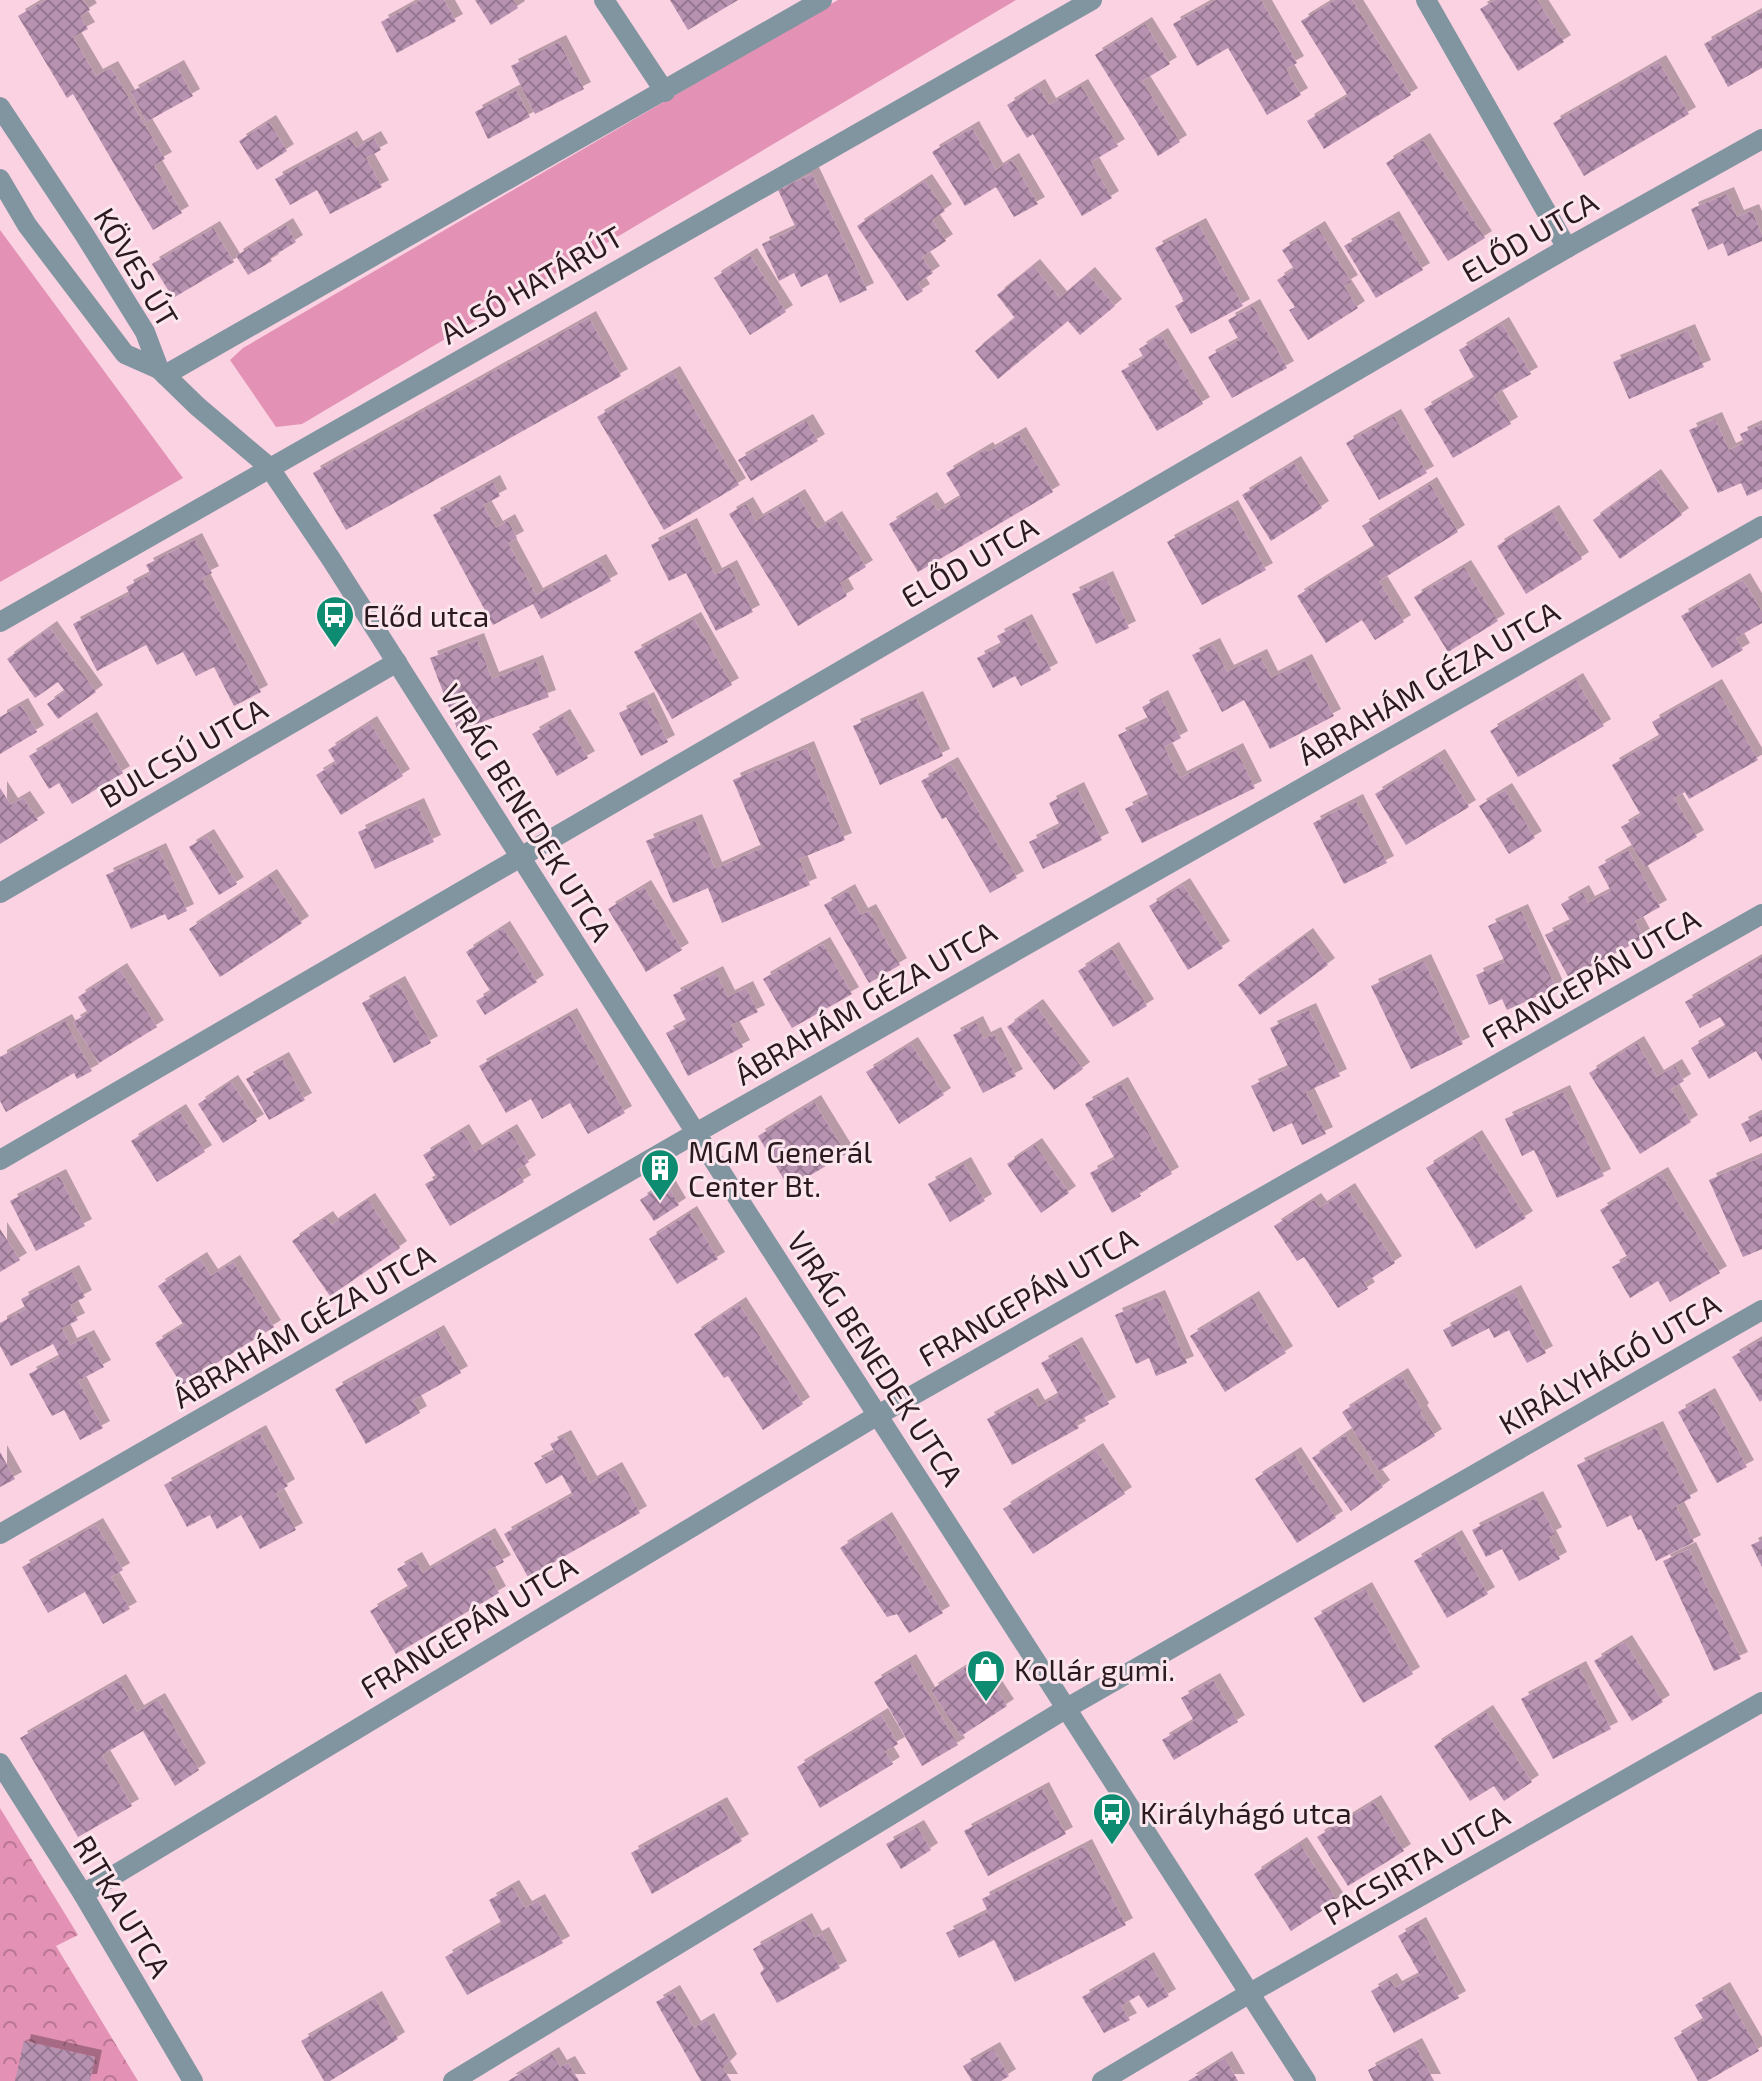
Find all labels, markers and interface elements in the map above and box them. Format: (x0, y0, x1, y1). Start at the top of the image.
street label: ELŐD UTCA (1455, 182, 1604, 289)
street label: KÖVES ÚT (87, 201, 187, 333)
street label: ALSÓ HATÁRÚT (433, 217, 629, 351)
street label: ELŐD UTCA (895, 507, 1044, 614)
street label: ÁBRAHÁM GÉZA UTCA (1291, 592, 1566, 772)
bus stop icon: Előd utca (314, 594, 356, 649)
place label: Előd utca (363, 597, 489, 633)
street label: VIRÁG BENEDEK UTCA (433, 677, 621, 947)
street label: BULCSÚ UTCA (93, 690, 273, 814)
street label: FRANGEPÁN UTCA (1474, 900, 1706, 1054)
street label: ÁBRAHÁM GÉZA UTCA (728, 912, 1003, 1092)
place label: MGM Generál Center Bt. (688, 1133, 872, 1203)
building icon: MGM Generál Center Bt. (639, 1147, 681, 1202)
street label: FRANGEPÁN UTCA (911, 1219, 1143, 1373)
street label: VIRÁG BENEDEK UTCA (780, 1224, 972, 1492)
street label: ÁBRAHÁM GÉZA UTCA (166, 1235, 441, 1415)
street label: KIRÁLYHÁGÓ UTCA (1492, 1285, 1726, 1441)
street label: FRANGEPÁN UTCA (353, 1547, 583, 1705)
shop icon: Kollár gumi. (965, 1648, 1007, 1703)
place label: Kollár gumi. (1014, 1651, 1175, 1687)
bus stop icon: Királyhágó utca (1091, 1791, 1133, 1846)
place label: Királyhágó utca (1140, 1794, 1352, 1830)
street label: PACSIRTA UTCA (1317, 1796, 1515, 1932)
street label: RITKA UTCA (67, 1829, 180, 1984)

